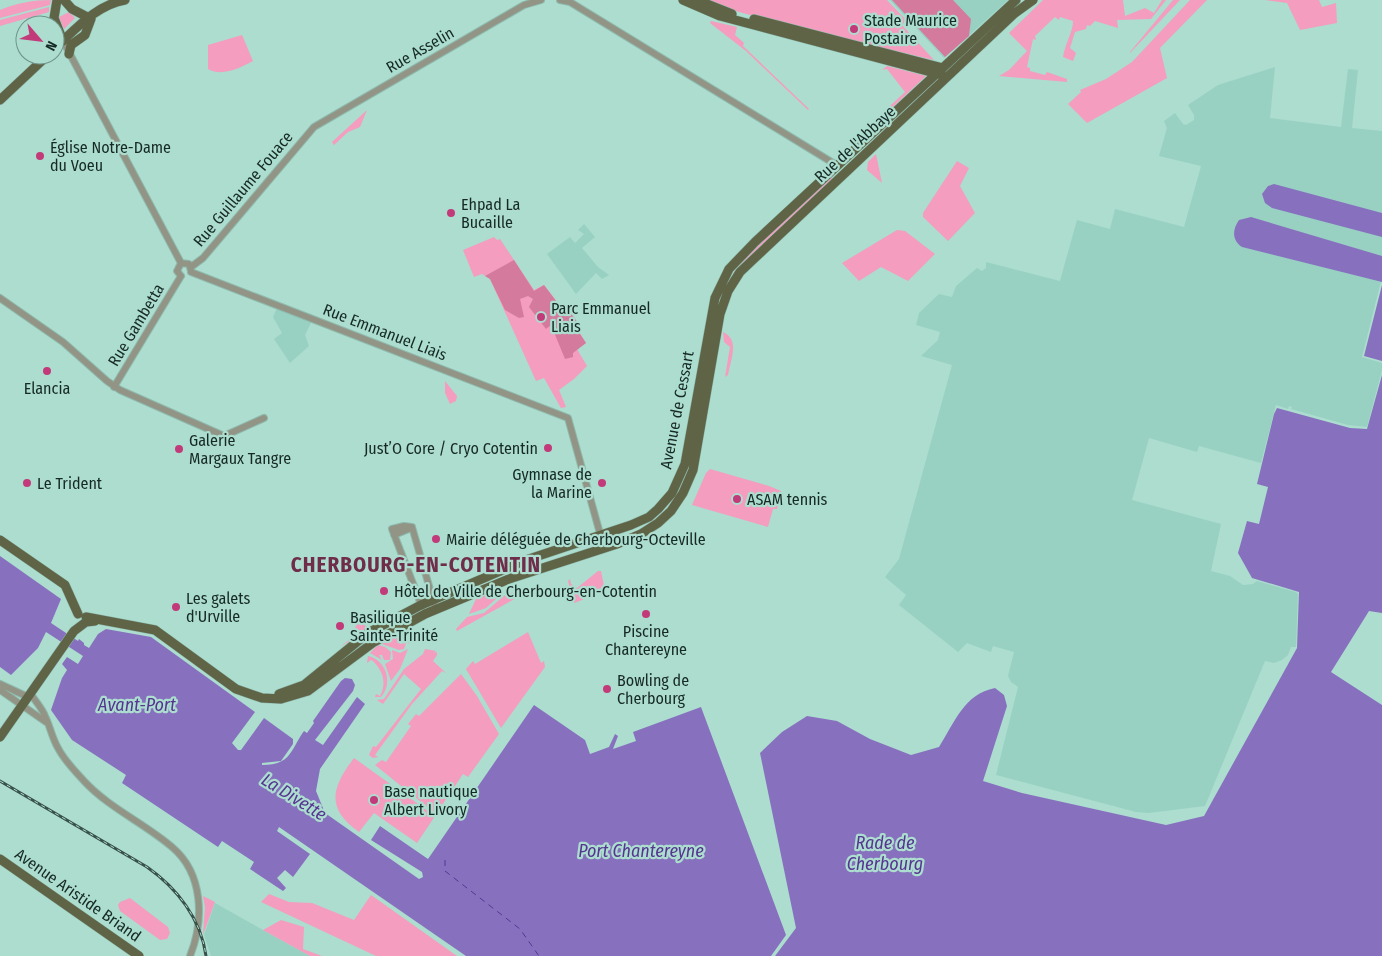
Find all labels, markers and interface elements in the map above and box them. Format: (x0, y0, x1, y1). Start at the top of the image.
place label: Stade Maurice Postaire (864, 11, 957, 48)
north arrow (15, 15, 65, 65)
street label: Rue Asselin (383, 23, 457, 77)
marker: Stade Maurice Postaire (848, 23, 860, 35)
text: N (42, 38, 61, 54)
street label: Rue de l'Abbaye (811, 102, 899, 186)
street label: Rue Guillaume Fouace (189, 128, 297, 250)
place label: Église Notre-Dame du Voeu (50, 138, 171, 175)
marker: Église Notre-Dame du Voeu (34, 150, 46, 162)
place label: Ehpad La Bucaille (461, 195, 520, 232)
marker: Ehpad La Bucaille (445, 207, 457, 219)
street label: Rue Gambetta (104, 280, 168, 370)
place label: Parc Emmanuel Liais (551, 299, 651, 336)
street label: Rue Emmanuel Liais (320, 300, 450, 364)
marker: Parc Emmanuel Liais (535, 311, 547, 323)
street label: Avenue de Cessart (656, 349, 698, 471)
marker: Elancia (41, 365, 53, 377)
place label: Elancia (24, 379, 70, 398)
place label: Galerie Margaux Tangre (189, 431, 291, 468)
place label: Just’O Core / Cryo Cotentin (364, 439, 538, 458)
marker: Just’O Core / Cryo Cotentin (542, 442, 554, 454)
marker: Galerie Margaux Tangre (173, 443, 185, 455)
place label: Gymnase de la Marine (512, 465, 592, 502)
place label: Le Trident (37, 474, 103, 493)
marker: Le Trident (21, 477, 33, 489)
marker: Gymnase de la Marine (596, 477, 608, 489)
place label: ASAM tennis (747, 490, 828, 509)
marker: ASAM tennis (731, 493, 743, 505)
place label: Mairie déléguée de Cherbourg-Octeville (446, 530, 706, 549)
marker: Mairie déléguée de Cherbourg-Octeville (430, 533, 442, 545)
district label: CHERBOURG-EN-COTENTIN (291, 552, 541, 578)
place label: Hôtel de Ville de Cherbourg-en-Cotentin (394, 582, 657, 601)
marker: Hôtel de Ville de Cherbourg-en-Cotentin (378, 585, 390, 597)
place label: Les galets d'Urville (186, 589, 250, 626)
marker: Les galets d'Urville (170, 601, 182, 613)
place label: Basilique Sainte-Trinité (350, 608, 438, 645)
marker: Piscine Chantereyne (640, 608, 652, 620)
marker: Basilique Sainte-Trinité (334, 620, 346, 632)
place label: Piscine Chantereyne (605, 622, 687, 659)
place label: Bowling de Cherbourg (617, 671, 689, 708)
marker: Bowling de Cherbourg (601, 683, 613, 695)
water label: Avant-Port (97, 694, 176, 716)
water label: La Divette (257, 768, 331, 826)
place label: Base nautique Albert Livory (384, 782, 478, 819)
marker: Base nautique Albert Livory (368, 794, 380, 806)
water label: Rade de Cherbourg (847, 832, 923, 875)
water label: Port Chantereyne (578, 840, 704, 862)
street label: Avenue Aristide Briand (11, 844, 145, 946)

